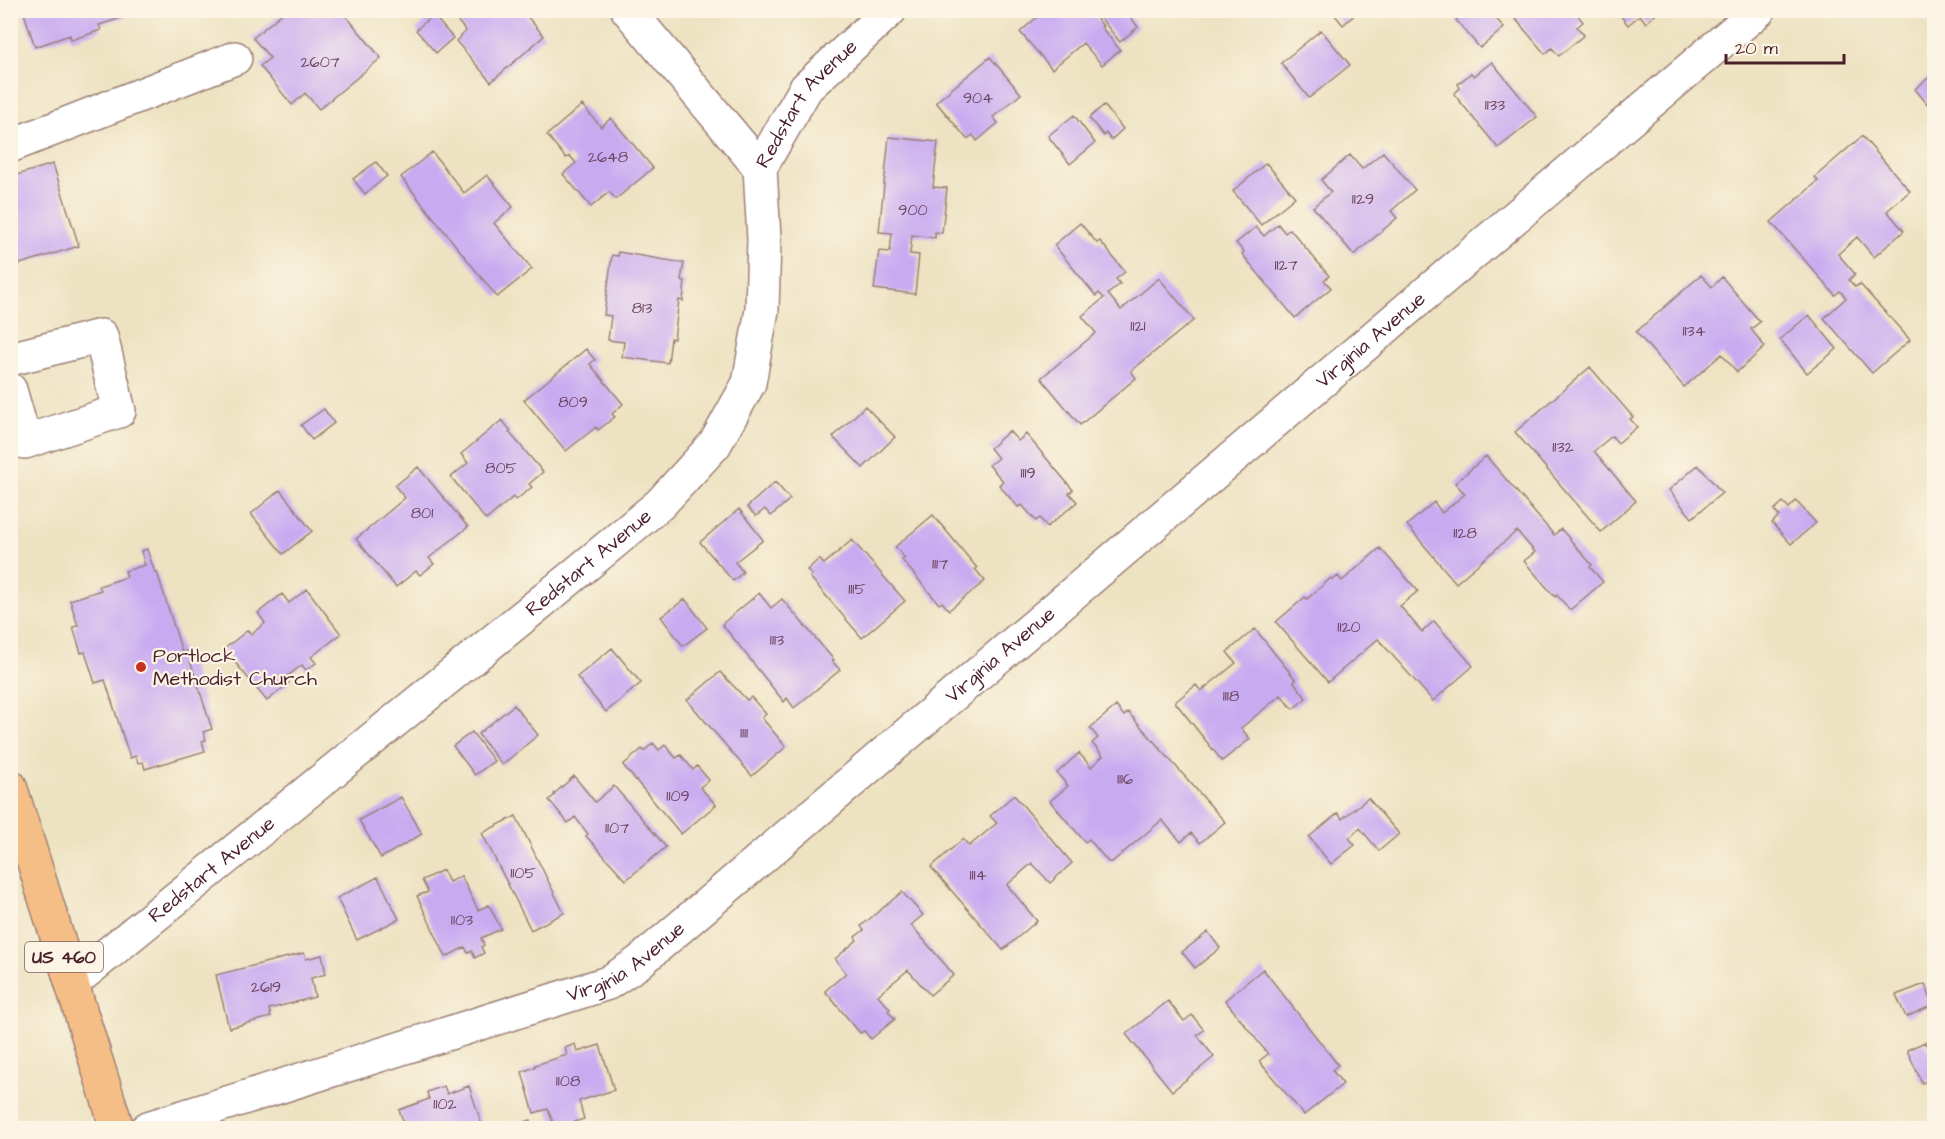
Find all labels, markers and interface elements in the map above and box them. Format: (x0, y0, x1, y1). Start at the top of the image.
scale bar (1726, 27, 1844, 65)
street label: Redstart Avenue (749, 33, 864, 173)
text: 20 m (1735, 36, 1778, 61)
house number: 2607 (300, 51, 340, 73)
house number: 904 (963, 87, 993, 109)
house number: 1133 (1485, 94, 1505, 116)
house number: 2648 (588, 146, 628, 168)
house number: 1129 (1352, 188, 1374, 210)
house number: 900 (898, 199, 928, 221)
house number: 1127 (1274, 254, 1298, 276)
street label: Virginia Avenue (1310, 285, 1432, 395)
house number: 813 (632, 297, 652, 319)
house number: 1121 (1130, 315, 1146, 337)
house number: 1134 (1682, 320, 1706, 342)
house number: 809 (558, 391, 588, 413)
house number: 1132 (1552, 436, 1574, 458)
house number: 805 (485, 457, 518, 479)
house number: 1119 (1020, 462, 1036, 484)
house number: 801 (411, 502, 433, 524)
street label: Redstart Avenue (520, 502, 658, 623)
house number: 1128 (1453, 522, 1477, 544)
house number: 1117 (932, 553, 948, 575)
house number: 1115 (848, 578, 866, 600)
street label: Virginia Avenue (939, 600, 1061, 710)
house number: 1120 (1337, 616, 1361, 638)
house number: 1113 (770, 629, 784, 651)
place label: Portlock Methodist Church (153, 642, 317, 693)
marker: Portlock Methodist Church (134, 660, 148, 674)
house number: 1118 (1223, 685, 1239, 707)
house number: 1111 (740, 722, 748, 744)
house number: 1116 (1117, 768, 1133, 790)
house number: 1109 (666, 785, 690, 807)
street label: Redstart Avenue (142, 809, 281, 930)
house number: 1107 (605, 817, 629, 839)
house number: 1105 (510, 862, 536, 884)
house number: 1114 (969, 864, 987, 886)
house number: 1103 (451, 909, 473, 931)
street label: Virginia Avenue (563, 915, 691, 1009)
road number: US 460 (25, 942, 103, 972)
house number: 2619 (251, 976, 281, 998)
house number: 1108 (556, 1070, 580, 1092)
house number: 1102 (433, 1093, 457, 1115)

